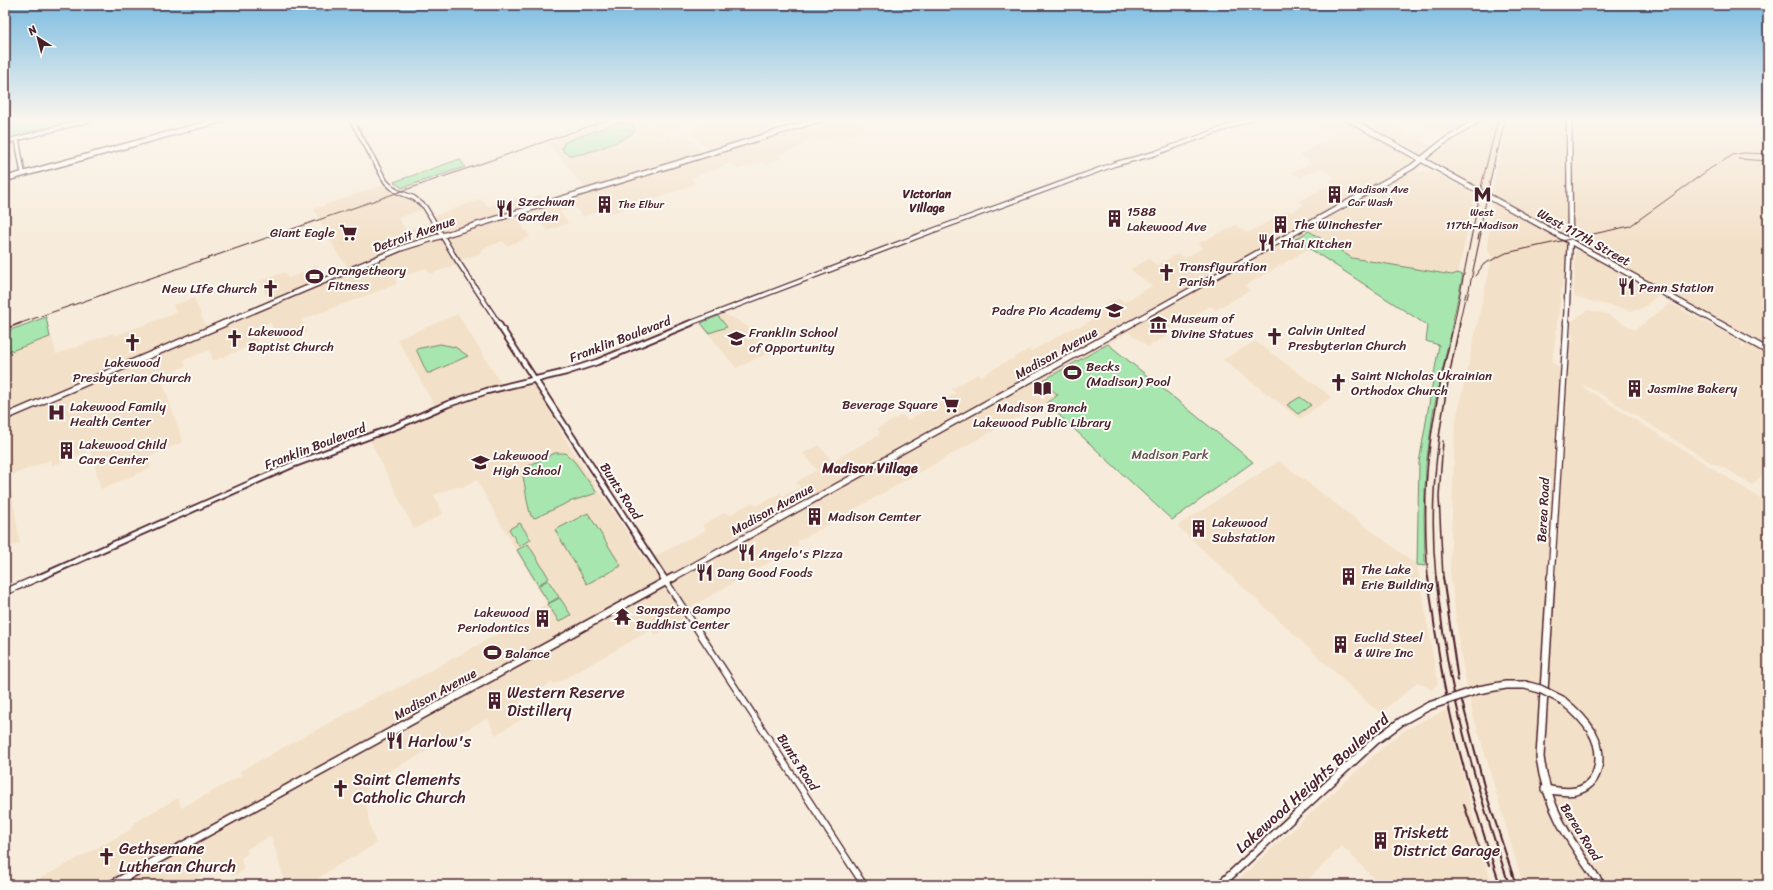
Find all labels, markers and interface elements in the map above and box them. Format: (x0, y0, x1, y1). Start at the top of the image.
north arrow (18, 18, 58, 58)
text: N (23, 20, 41, 41)
place label: Madison Ave Car Wash (1348, 180, 1409, 212)
district label: Victorian Village (903, 183, 952, 219)
metro station icon: West 117th–Madison (1472, 184, 1492, 204)
building icon: Madison Ave Car Wash (1325, 185, 1345, 205)
place label: Szechwan Garden (518, 190, 575, 228)
building icon: The Elbur (595, 194, 615, 214)
place label: The Elbur (618, 195, 665, 214)
restaurant icon: Szechwan Garden (495, 198, 515, 218)
place label: 1588 Lakewood Ave (1127, 200, 1207, 238)
street label: West 117th Street (1533, 202, 1635, 272)
place label: West 117th–Madison (1446, 203, 1518, 235)
building icon: 1588 Lakewood Ave (1104, 208, 1124, 228)
street label: Detroit Avenue (370, 209, 458, 259)
place label: The Winchester (1294, 213, 1382, 236)
building icon: The Winchester (1271, 214, 1291, 234)
place label: Giant Eagle (270, 221, 335, 244)
supermarket icon: Giant Eagle (338, 222, 358, 242)
place label: Thai Kitchen (1280, 232, 1352, 255)
restaurant icon: Thai Kitchen (1257, 233, 1277, 253)
place label: Transfiguration Parish (1179, 255, 1267, 293)
place label: Orangetheory Fitness (328, 259, 406, 297)
church icon: Transfiguration Parish (1156, 263, 1176, 283)
sports icon: Orangetheory Fitness (305, 267, 325, 287)
place label: Penn Station (1639, 276, 1714, 299)
place label: New LIfe Church (162, 277, 257, 300)
restaurant icon: Penn Station (1616, 277, 1636, 297)
church icon: New LIfe Church (260, 278, 280, 298)
place label: Padre Pio Academy (992, 299, 1101, 322)
school or university icon: Padre Pio Academy (1104, 300, 1124, 320)
place label: Museum of Divine Statues (1171, 307, 1253, 345)
street label: Franklin Boulevard (566, 309, 675, 369)
museum icon: Museum of Divine Statues (1148, 315, 1168, 335)
place label: Calvin United Presbyterian Church (1288, 319, 1406, 357)
place label: Lakewood Baptist Church (248, 320, 334, 358)
place label: Franklin School of Opportunity (749, 321, 838, 359)
street label: Madison Avenue (1010, 321, 1102, 385)
church icon: Calvin United Presbyterian Church (1265, 327, 1285, 347)
church icon: Lakewood Baptist Church (225, 328, 245, 348)
school or university icon: Franklin School of Opportunity (726, 329, 746, 349)
church icon: Lakewood Presbyterian Church (122, 333, 142, 353)
place label: Lakewood Presbyterian Church (73, 351, 191, 389)
place label: Becks (Madison) Pool (1086, 355, 1171, 393)
sports icon: Becks (Madison) Pool (1063, 363, 1083, 383)
place label: Saint Nicholas Ukrainian Orthodox Church (1351, 364, 1492, 402)
church icon: Saint Nicholas Ukrainian Orthodox Church (1328, 372, 1348, 392)
place label: Jasmine Bakery (1647, 377, 1738, 400)
library icon: Madison Branch Lakewood Public Library (1032, 378, 1052, 398)
building icon: Jasmine Bakery (1625, 378, 1645, 398)
place label: Beverage Square (842, 393, 938, 416)
supermarket icon: Beverage Square (941, 394, 961, 414)
place label: Lakewood Family Health Center (70, 395, 166, 433)
place label: Madison Branch Lakewood Public Library (973, 396, 1111, 434)
hospital icon: Lakewood Family Health Center (47, 403, 67, 423)
street label: Franklin Boulevard (261, 416, 370, 476)
place label: Lakewood Child Care Center (79, 433, 168, 471)
building icon: Lakewood Child Care Center (56, 441, 76, 461)
park label: Madison Park (1131, 443, 1209, 466)
place label: Lakewood High School (493, 444, 561, 482)
school or university icon: Lakewood High School (470, 452, 490, 472)
district label: Madison Village (821, 456, 918, 481)
street label: Bunts Road (594, 458, 649, 525)
street label: Berea Road (1530, 476, 1556, 543)
street label: Madison Avenue (726, 477, 818, 541)
place label: Madison Cemter (828, 505, 922, 528)
building icon: Madison Cemter (805, 506, 825, 526)
place label: Lakewood Substation (1212, 511, 1275, 549)
building icon: Lakewood Substation (1189, 519, 1209, 539)
place label: Angelo's Pizza (758, 542, 843, 565)
restaurant icon: Angelo's Pizza (736, 543, 756, 563)
place label: The Lake Erie Building (1361, 558, 1434, 596)
place label: Dang Good Foods (717, 561, 813, 584)
restaurant icon: Dang Good Foods (694, 562, 714, 582)
building icon: The Lake Erie Building (1338, 566, 1358, 586)
place label: Songsten Gampo Buddhist Center (636, 598, 731, 636)
place label: Lakewood Periodontics (457, 601, 530, 639)
temple icon: Songsten Gampo Buddhist Center (613, 606, 633, 626)
building icon: Lakewood Periodontics (532, 609, 552, 629)
place label: Euclid Steel & Wire Inc (1354, 626, 1423, 664)
building icon: Euclid Steel & Wire Inc (1331, 634, 1351, 654)
place label: Balance (505, 642, 550, 665)
sports icon: Balance (482, 643, 502, 663)
street label: Madison Avenue (389, 662, 481, 726)
place label: Western Reserve Distillery (507, 678, 625, 725)
building icon: Western Reserve Distillery (484, 691, 504, 711)
street label: Lakewood Heights Boulevard (1228, 704, 1397, 861)
place label: Harlow's (408, 727, 472, 756)
street label: Bunts Road (771, 729, 826, 796)
restaurant icon: Harlow's (385, 731, 405, 751)
place label: Saint Clements Catholic Church (353, 765, 466, 812)
church icon: Saint Clements Catholic Church (330, 778, 350, 798)
street label: Berea Road (1554, 798, 1608, 866)
place label: Triskett District Garage (1393, 818, 1500, 865)
building icon: Triskett District Garage (1370, 831, 1390, 851)
place label: Gethsemane Lutheran Church (119, 834, 236, 881)
church icon: Gethsemane Lutheran Church (96, 847, 116, 867)

